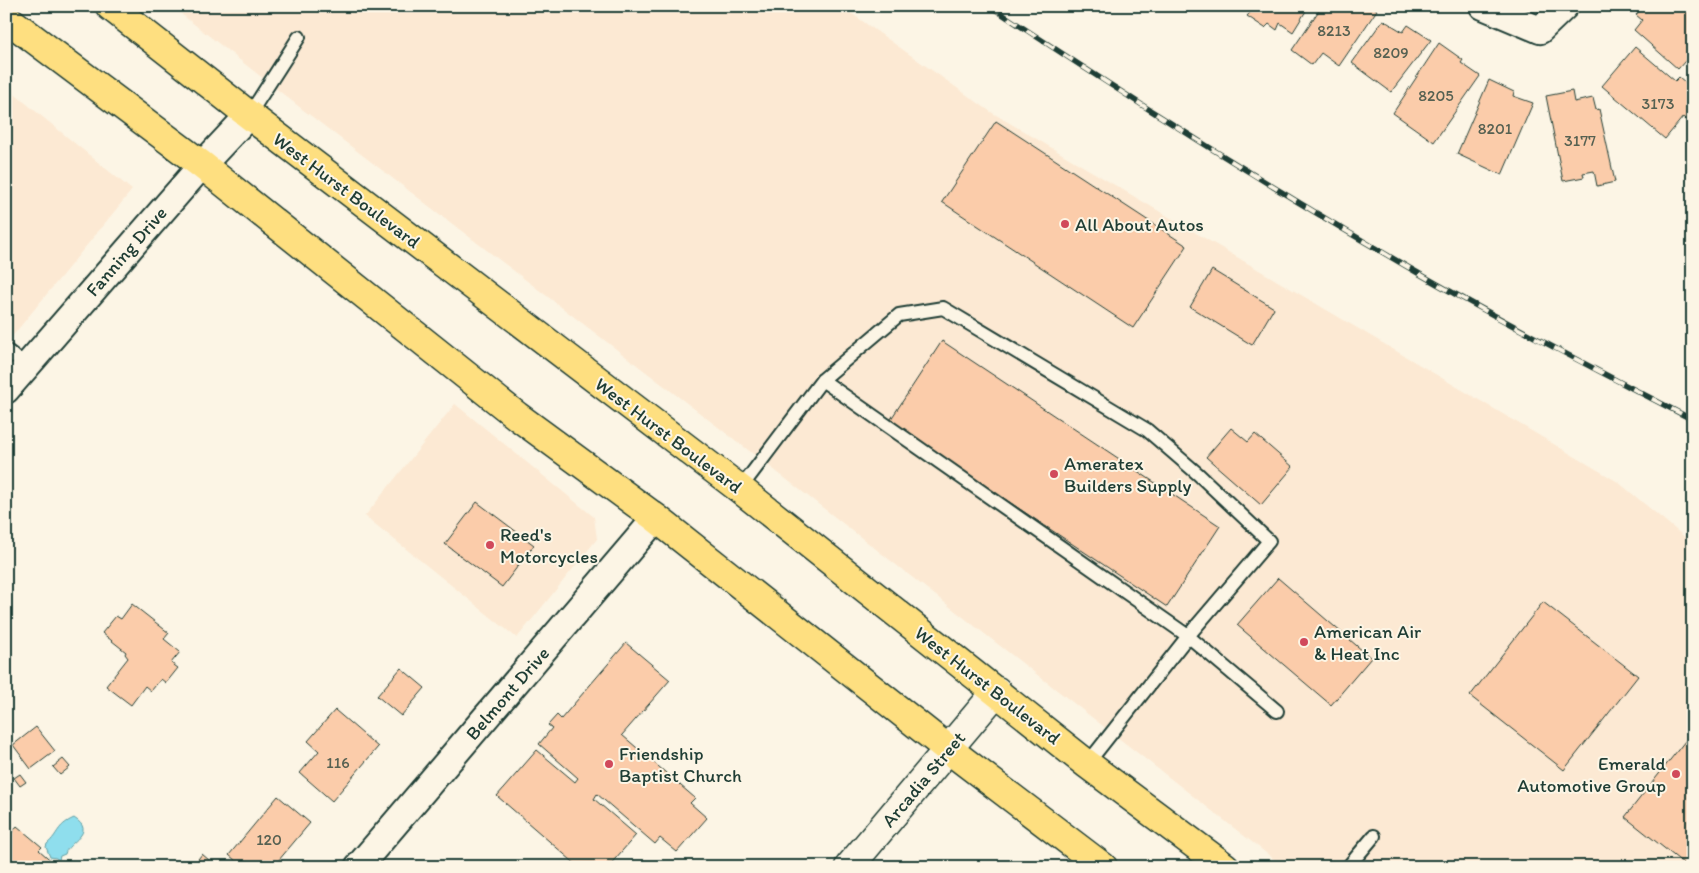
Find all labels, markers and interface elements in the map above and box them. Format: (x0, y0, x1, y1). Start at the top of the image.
house number: 8213 (1317, 21, 1351, 40)
house number: 8209 (1373, 43, 1409, 62)
house number: 8205 (1418, 86, 1454, 105)
house number: 3173 (1642, 94, 1675, 113)
house number: 8201 (1478, 119, 1513, 138)
street label: West Hurst Boulevard (268, 127, 425, 254)
house number: 3177 (1564, 131, 1596, 150)
street label: Fanning Drive (81, 202, 172, 301)
place label: All About Autos (1075, 213, 1204, 236)
marker: All About Autos (1059, 218, 1071, 230)
street label: West Hurst Boulevard (590, 372, 747, 499)
place label: Ameratex Builders Supply (1064, 452, 1192, 497)
marker: Ameratex Builders Supply (1048, 468, 1060, 480)
place label: Reed's Motorcycles (500, 523, 598, 568)
marker: Reed's Motorcycles (484, 539, 496, 551)
place label: American Air & Heat Inc (1314, 620, 1422, 665)
street label: West Hurst Boulevard (910, 621, 1066, 750)
marker: American Air & Heat Inc (1298, 636, 1310, 648)
street label: Belmont Drive (461, 642, 554, 745)
street label: Arcadia Street (877, 727, 970, 832)
place label: Friendship Baptist Church (619, 742, 742, 787)
place label: Emerald Automotive Group (1517, 752, 1667, 797)
house number: 116 (326, 753, 350, 772)
marker: Friendship Baptist Church (603, 758, 615, 770)
marker: Emerald Automotive Group (1670, 768, 1682, 780)
house number: 120 (256, 830, 282, 849)

